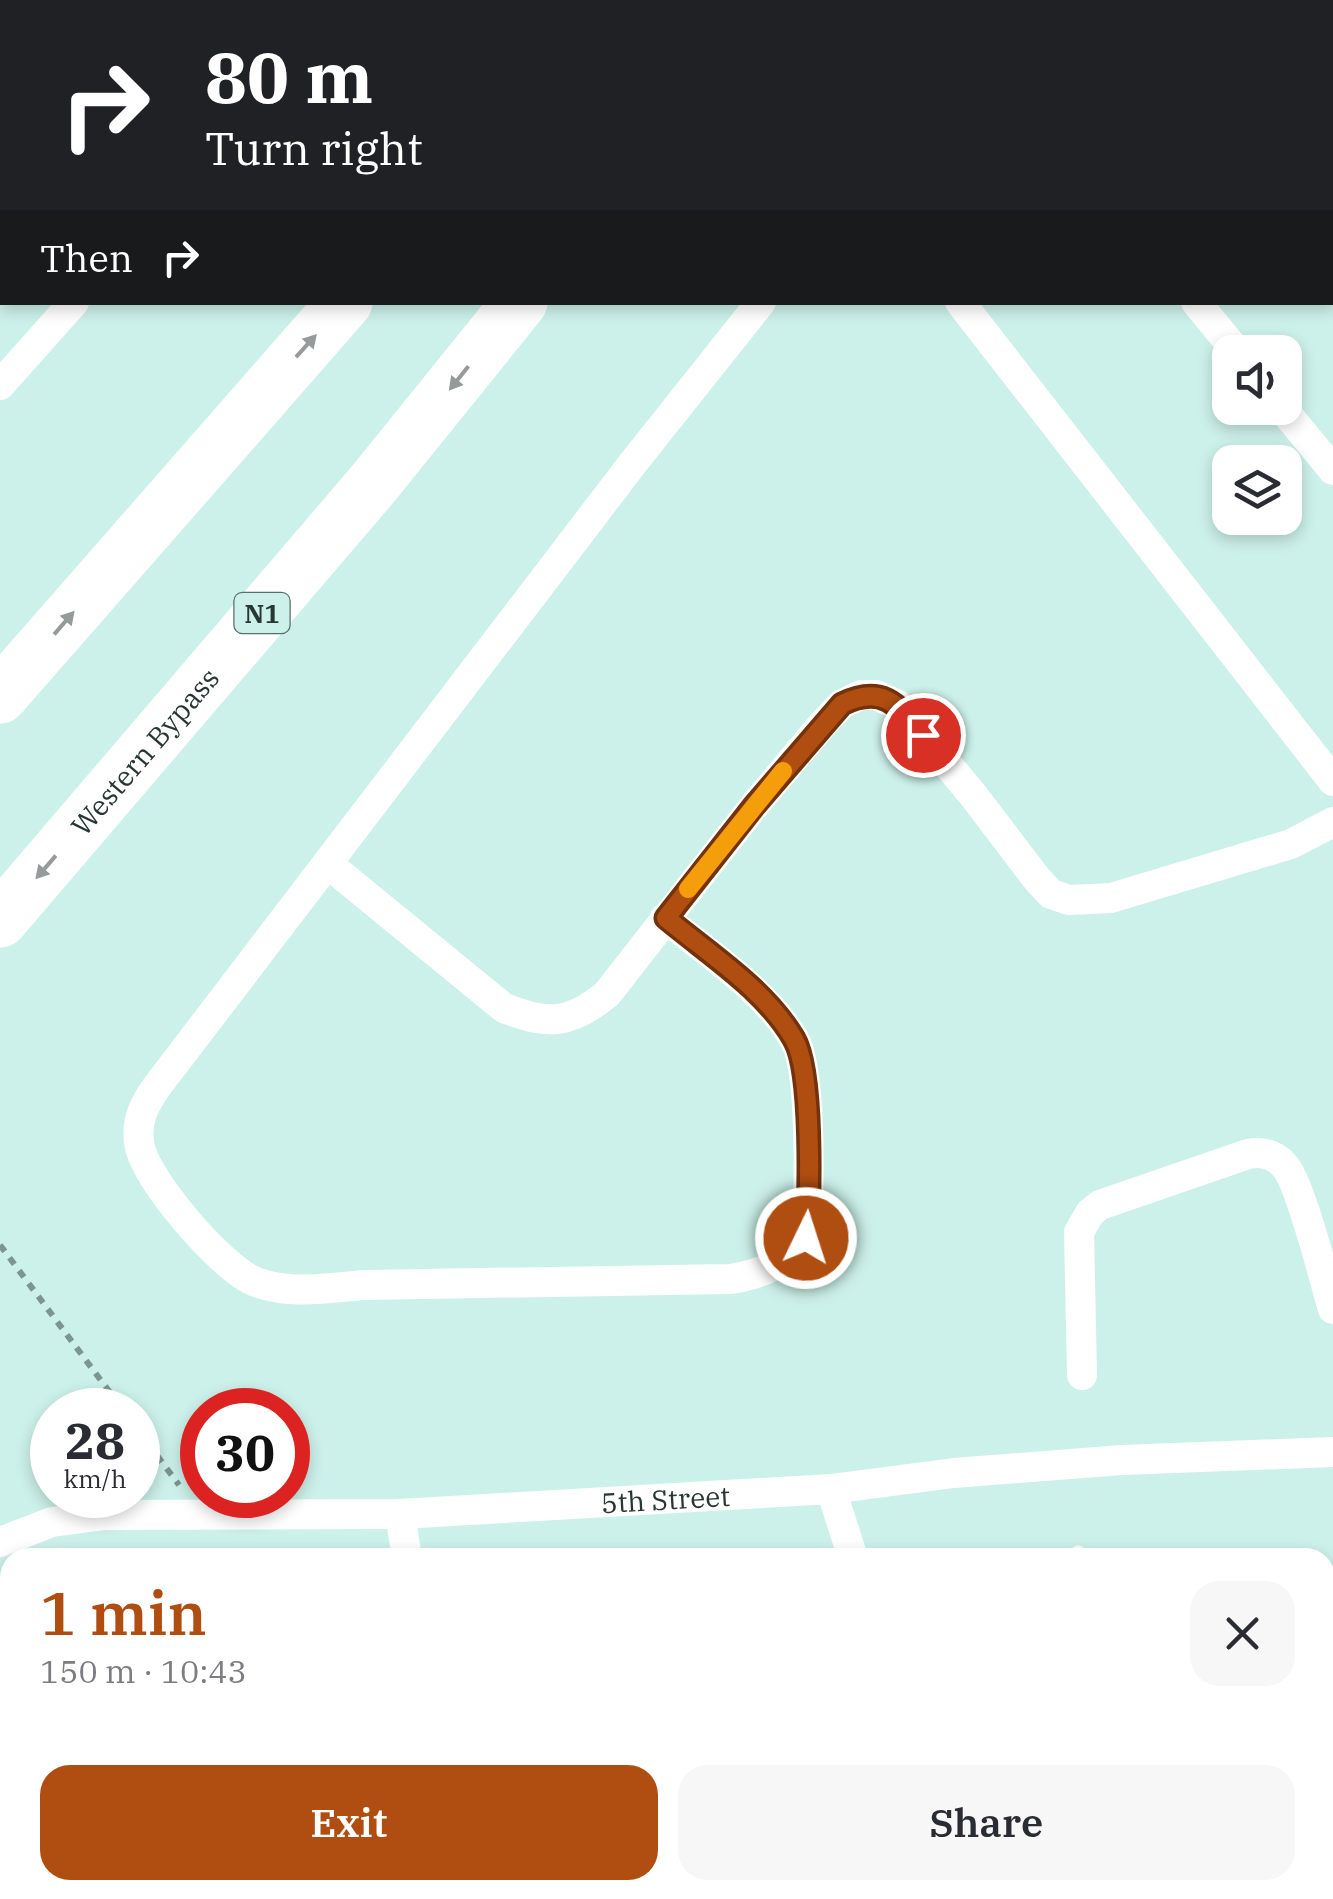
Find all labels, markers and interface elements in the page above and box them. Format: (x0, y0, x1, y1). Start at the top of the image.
text: 80 m (205, 31, 373, 122)
icon: right (40, 40, 170, 170)
text: Turn right (205, 119, 423, 177)
icon: right (153, 230, 208, 285)
text: Then (40, 233, 133, 282)
one-way arrow (294, 334, 316, 359)
map controls (1212, 335, 1302, 535)
button: sound (1212, 335, 1302, 425)
one-way arrow (449, 366, 470, 391)
button: layers (1212, 445, 1302, 535)
road number: N1 (234, 593, 290, 633)
one-way arrow (52, 610, 74, 635)
street label: Western Bypass (62, 660, 226, 843)
pin (881, 693, 966, 778)
icon: arrive (896, 708, 951, 763)
one-way arrow (35, 854, 57, 879)
position arrow (754, 1186, 858, 1290)
speed limit sign: 30 (180, 1388, 310, 1518)
text: 28 (65, 1408, 125, 1473)
text: km/h (63, 1462, 127, 1495)
street label: 5th Street (600, 1476, 731, 1521)
text: 1 min (40, 1573, 207, 1652)
button: close (1190, 1581, 1295, 1686)
text: 150 m · 10:43 (40, 1650, 247, 1692)
button: Exit (40, 1765, 658, 1880)
button: Share (678, 1765, 1295, 1880)

